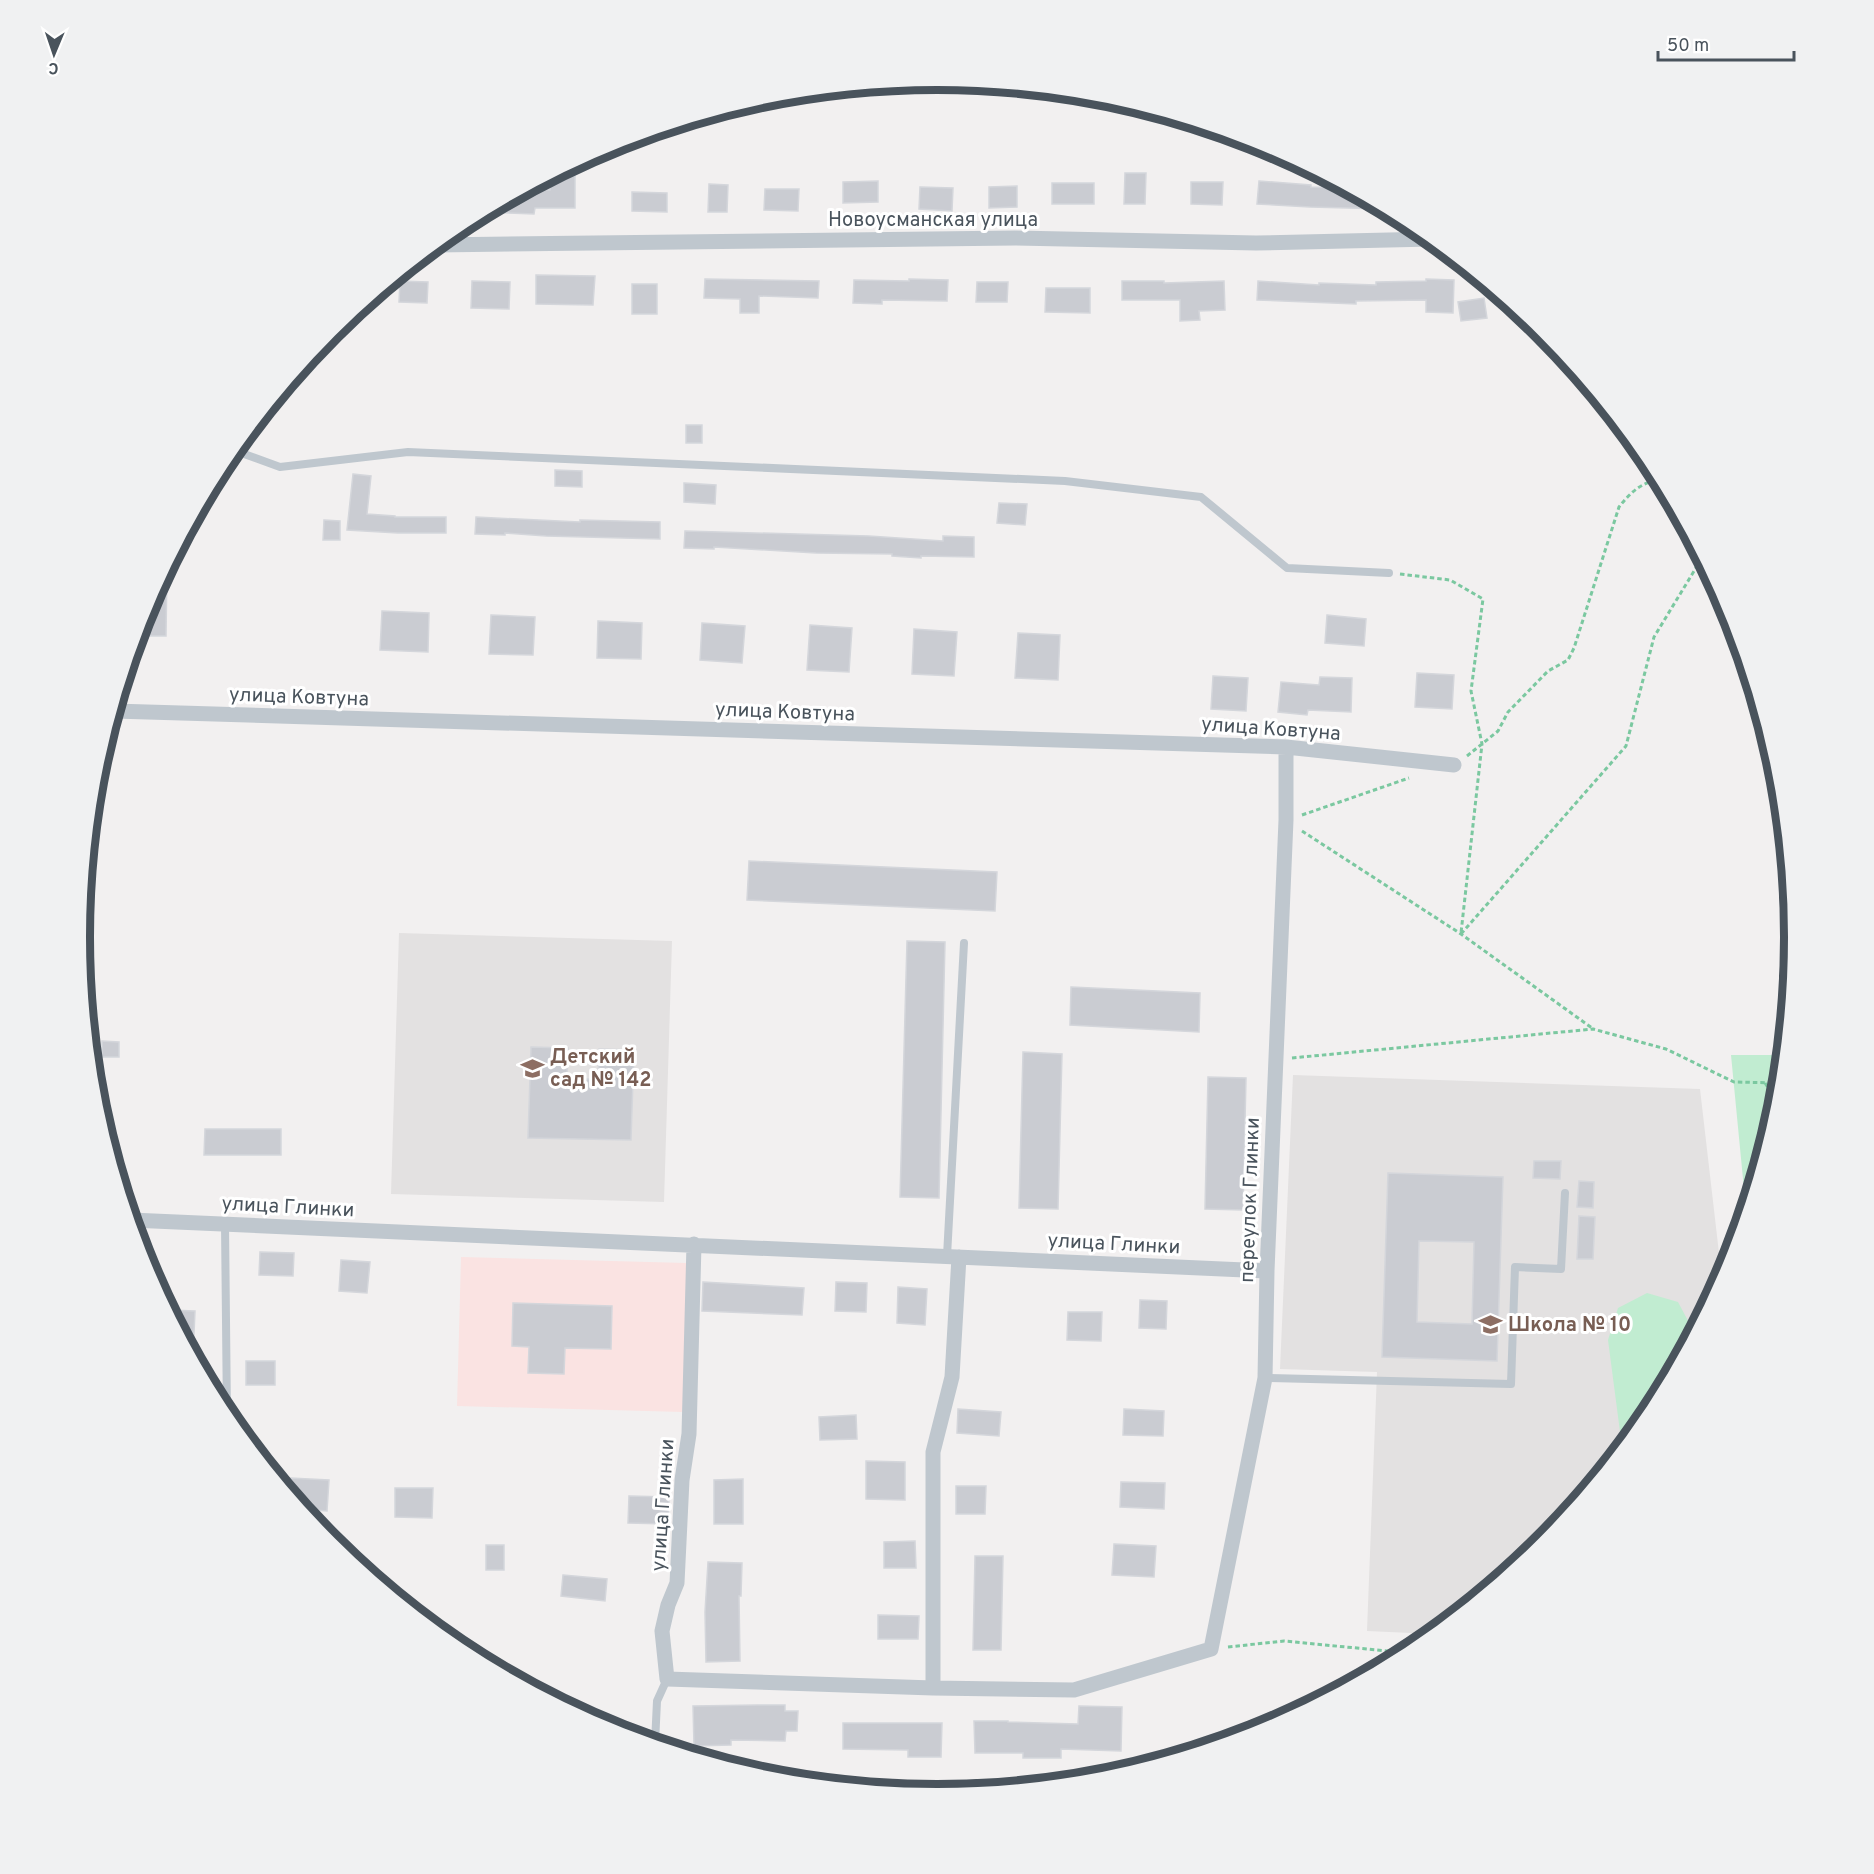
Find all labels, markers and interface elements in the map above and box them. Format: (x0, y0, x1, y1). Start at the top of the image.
north arrow (24, 24, 84, 84)
scale bar (1658, 24, 1794, 62)
text: 50 m (1667, 35, 1709, 58)
text: С (48, 57, 59, 77)
street label: Новоусманская улица (828, 208, 1038, 234)
street label: улица Ковтуна (229, 683, 369, 713)
street label: улица Ковтуна (715, 698, 855, 728)
street label: улица Ковтуна (1200, 712, 1342, 748)
place label: Детский сад № 142 (550, 1045, 652, 1094)
school or university icon: Детский сад № 142 (519, 1055, 545, 1081)
street label: переулок Глинки (1235, 1117, 1267, 1283)
street label: улица Глинки (221, 1192, 355, 1224)
street label: улица Глинки (1047, 1229, 1181, 1261)
school or university icon: Школа № 10 (1477, 1311, 1503, 1337)
place label: Школа № 10 (1508, 1313, 1631, 1339)
street label: улица Глинки (646, 1438, 682, 1572)

